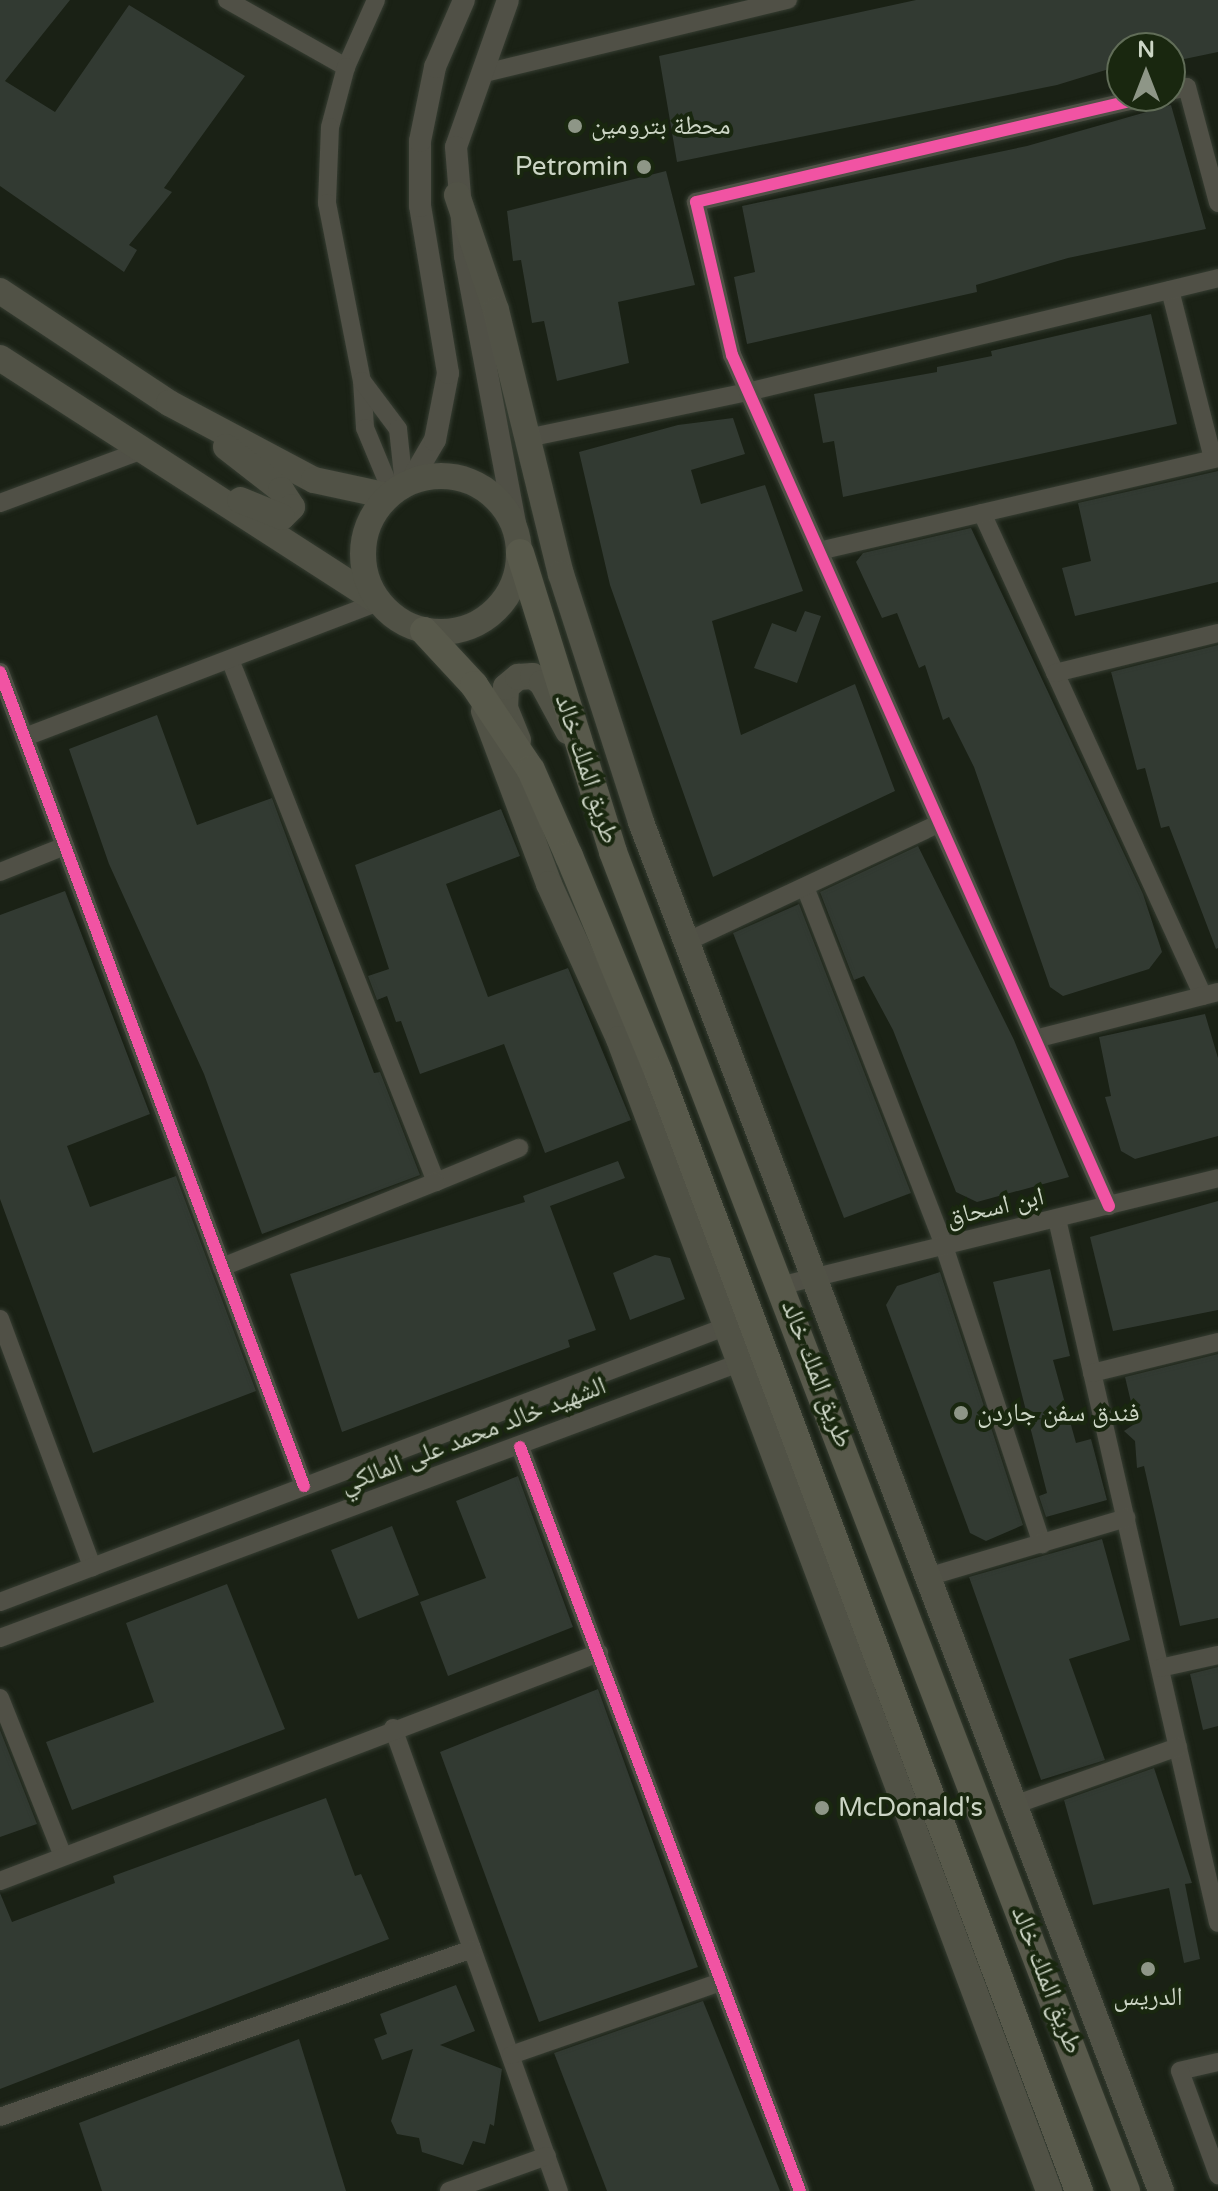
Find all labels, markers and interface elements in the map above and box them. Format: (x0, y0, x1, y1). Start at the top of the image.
north arrow (1106, 32, 1186, 112)
text: N (1137, 37, 1155, 63)
place label: محطة بترومين (591, 110, 731, 142)
marker: محطة بترومين (566, 117, 584, 135)
place label: Petromin (515, 151, 628, 183)
marker: Petromin (635, 158, 653, 176)
street label: طريق الملك خالد (548, 690, 626, 848)
street label: ابن اسحاق (943, 1181, 1047, 1233)
street label: طريق الملك خالد (775, 1296, 859, 1452)
street label: الشهيد خالد محمد على المالكي (336, 1370, 610, 1500)
place label: فندق سفن جاردن (977, 1397, 1140, 1429)
marker: فندق سفن جاردن (952, 1404, 970, 1422)
place label: McDonald's (838, 1792, 983, 1824)
marker: McDonald's (813, 1799, 831, 1817)
street label: طريق الملك خالد (1005, 1902, 1089, 2058)
marker: الدريس (1139, 1960, 1157, 1978)
place label: الدريس (1113, 1981, 1183, 2013)

